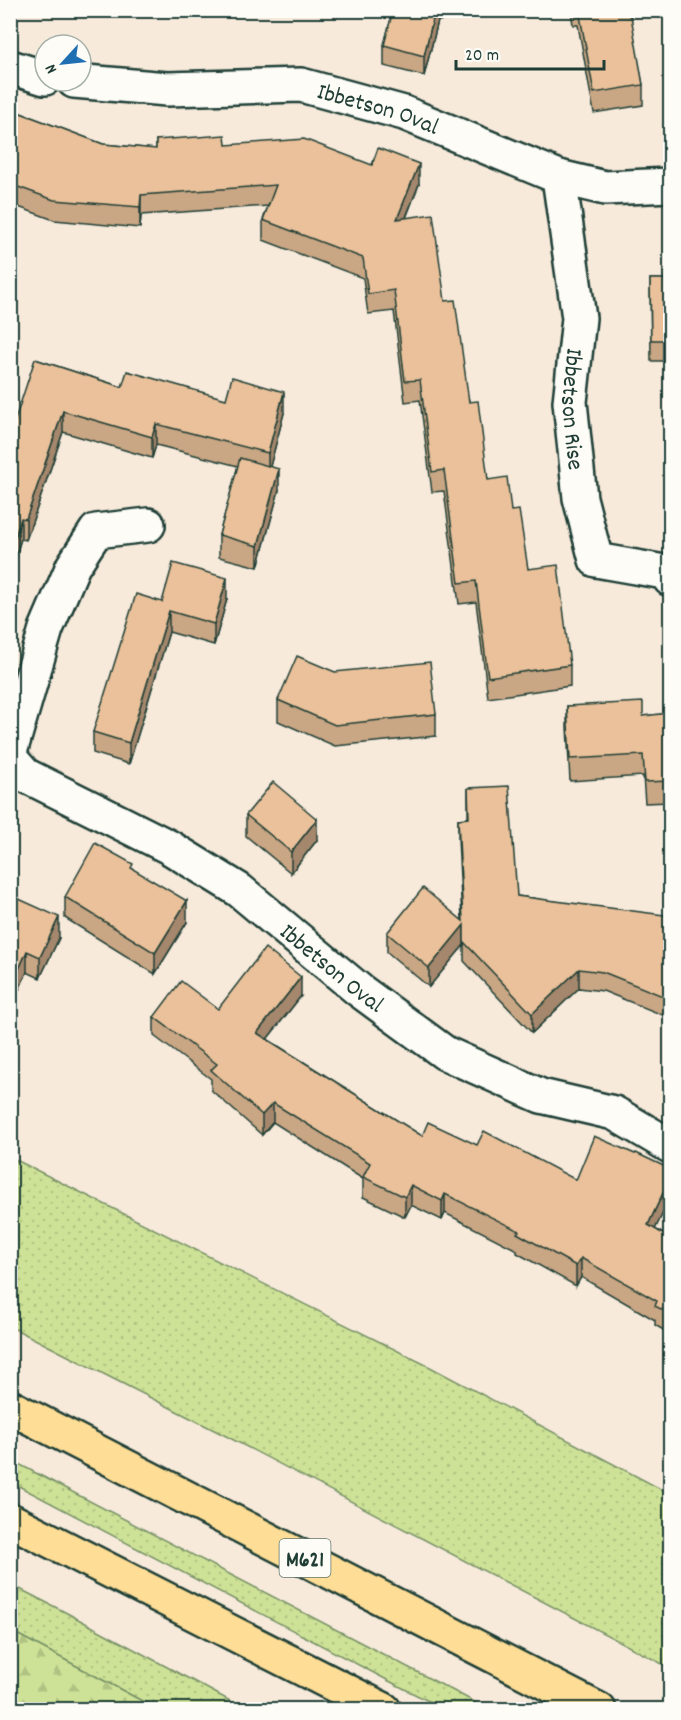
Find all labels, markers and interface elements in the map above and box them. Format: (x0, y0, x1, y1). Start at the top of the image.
north arrow (33, 33, 93, 93)
scale bar (456, 33, 604, 71)
text: 20 m (465, 44, 499, 69)
text: N (40, 60, 64, 77)
street label: Ibbetson Oval (313, 76, 444, 146)
street label: Ibbetson Rise (550, 346, 591, 472)
street label: Ibbetson Oval (271, 917, 390, 1023)
road number: M621 (280, 1539, 330, 1577)

